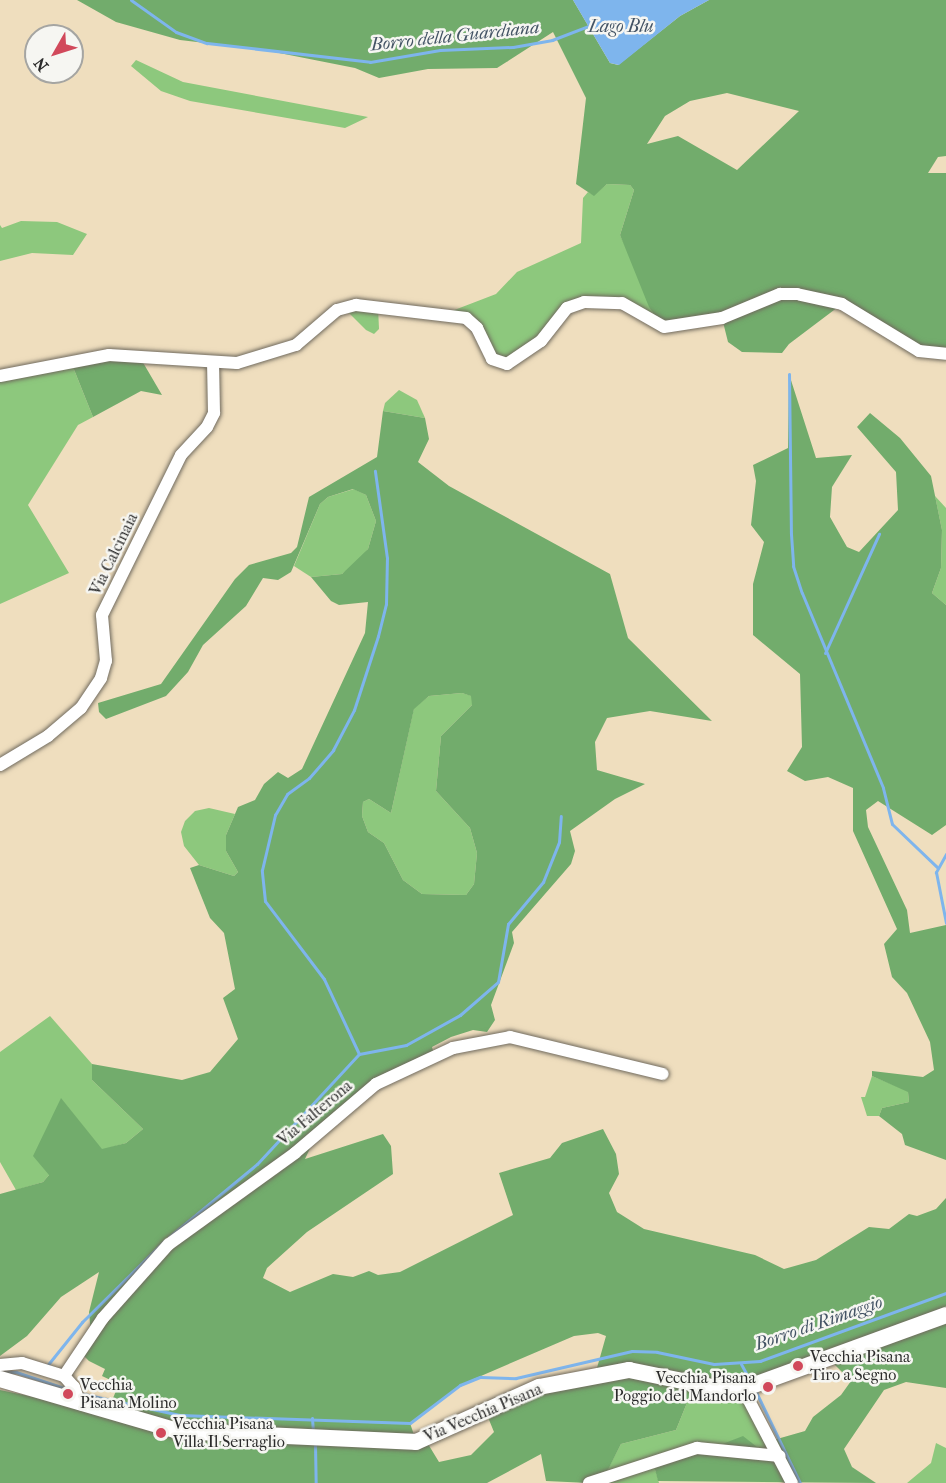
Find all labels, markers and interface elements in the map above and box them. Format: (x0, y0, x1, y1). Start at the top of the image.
water label: Lago Blu (588, 16, 654, 38)
water label: Borro della Guardiana (370, 17, 540, 57)
north arrow (24, 24, 84, 84)
text: N (30, 54, 52, 75)
street label: Via Calcinaia (86, 510, 142, 598)
street label: Via Falterona (274, 1076, 356, 1150)
water label: Borro di Rimaggio (752, 1292, 886, 1356)
place label: Vecchia Pisana Tiro a Segno (810, 1347, 910, 1385)
marker: Vecchia Pisana Tiro a Segno (791, 1359, 805, 1373)
place label: Vecchia Pisana Poggio del Mandorlo (614, 1368, 756, 1406)
place label: Vecchia Pisana Molino (80, 1375, 177, 1413)
street label: Via Vecchia Pisana (421, 1379, 545, 1447)
marker: Vecchia Pisana Poggio del Mandorlo (761, 1380, 775, 1394)
marker: Vecchia Pisana Molino (61, 1387, 75, 1401)
place label: Vecchia Pisana Villa Il Serraglio (173, 1414, 285, 1452)
marker: Vecchia Pisana Villa Il Serraglio (154, 1426, 168, 1440)

